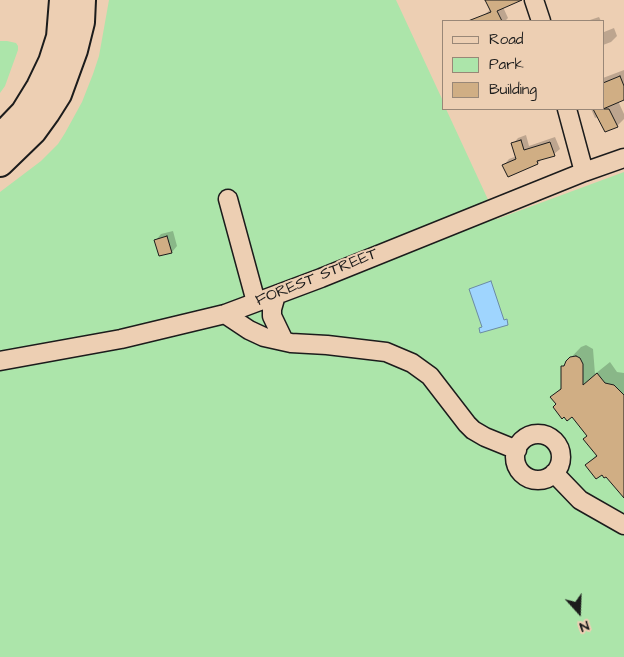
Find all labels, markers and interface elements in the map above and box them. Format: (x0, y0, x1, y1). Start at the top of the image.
legend (442, 20, 604, 110)
text: Road (489, 29, 523, 50)
text: Park (489, 54, 524, 75)
text: Building (489, 79, 537, 100)
street label: FOREST STREET (253, 245, 381, 311)
north arrow (554, 587, 604, 637)
text: N (577, 615, 592, 637)

